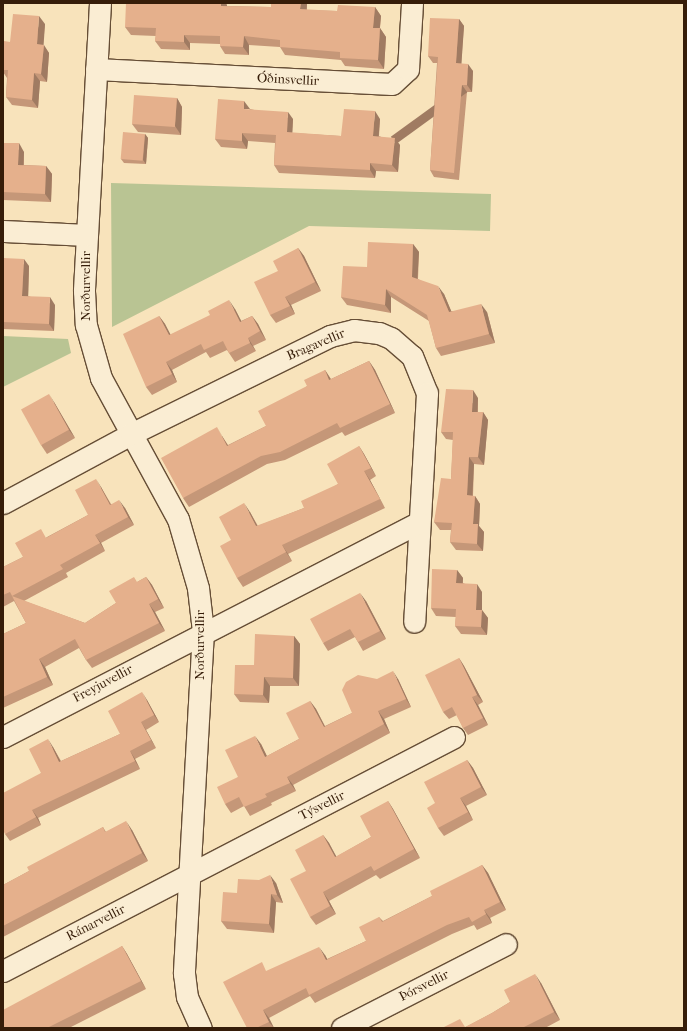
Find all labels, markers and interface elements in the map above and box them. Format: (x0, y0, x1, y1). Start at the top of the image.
street label: Óðinsvellir (257, 71, 319, 89)
street label: Norðurvellir (78, 251, 94, 321)
street label: Bragavellir (284, 326, 348, 364)
street label: Norðurvellir (192, 610, 208, 680)
street label: Freyjuvellir (70, 662, 136, 706)
street label: Týsvellir (296, 788, 348, 824)
street label: Ránarvellir (64, 902, 128, 944)
street label: Þórsvellir (396, 967, 452, 1005)

